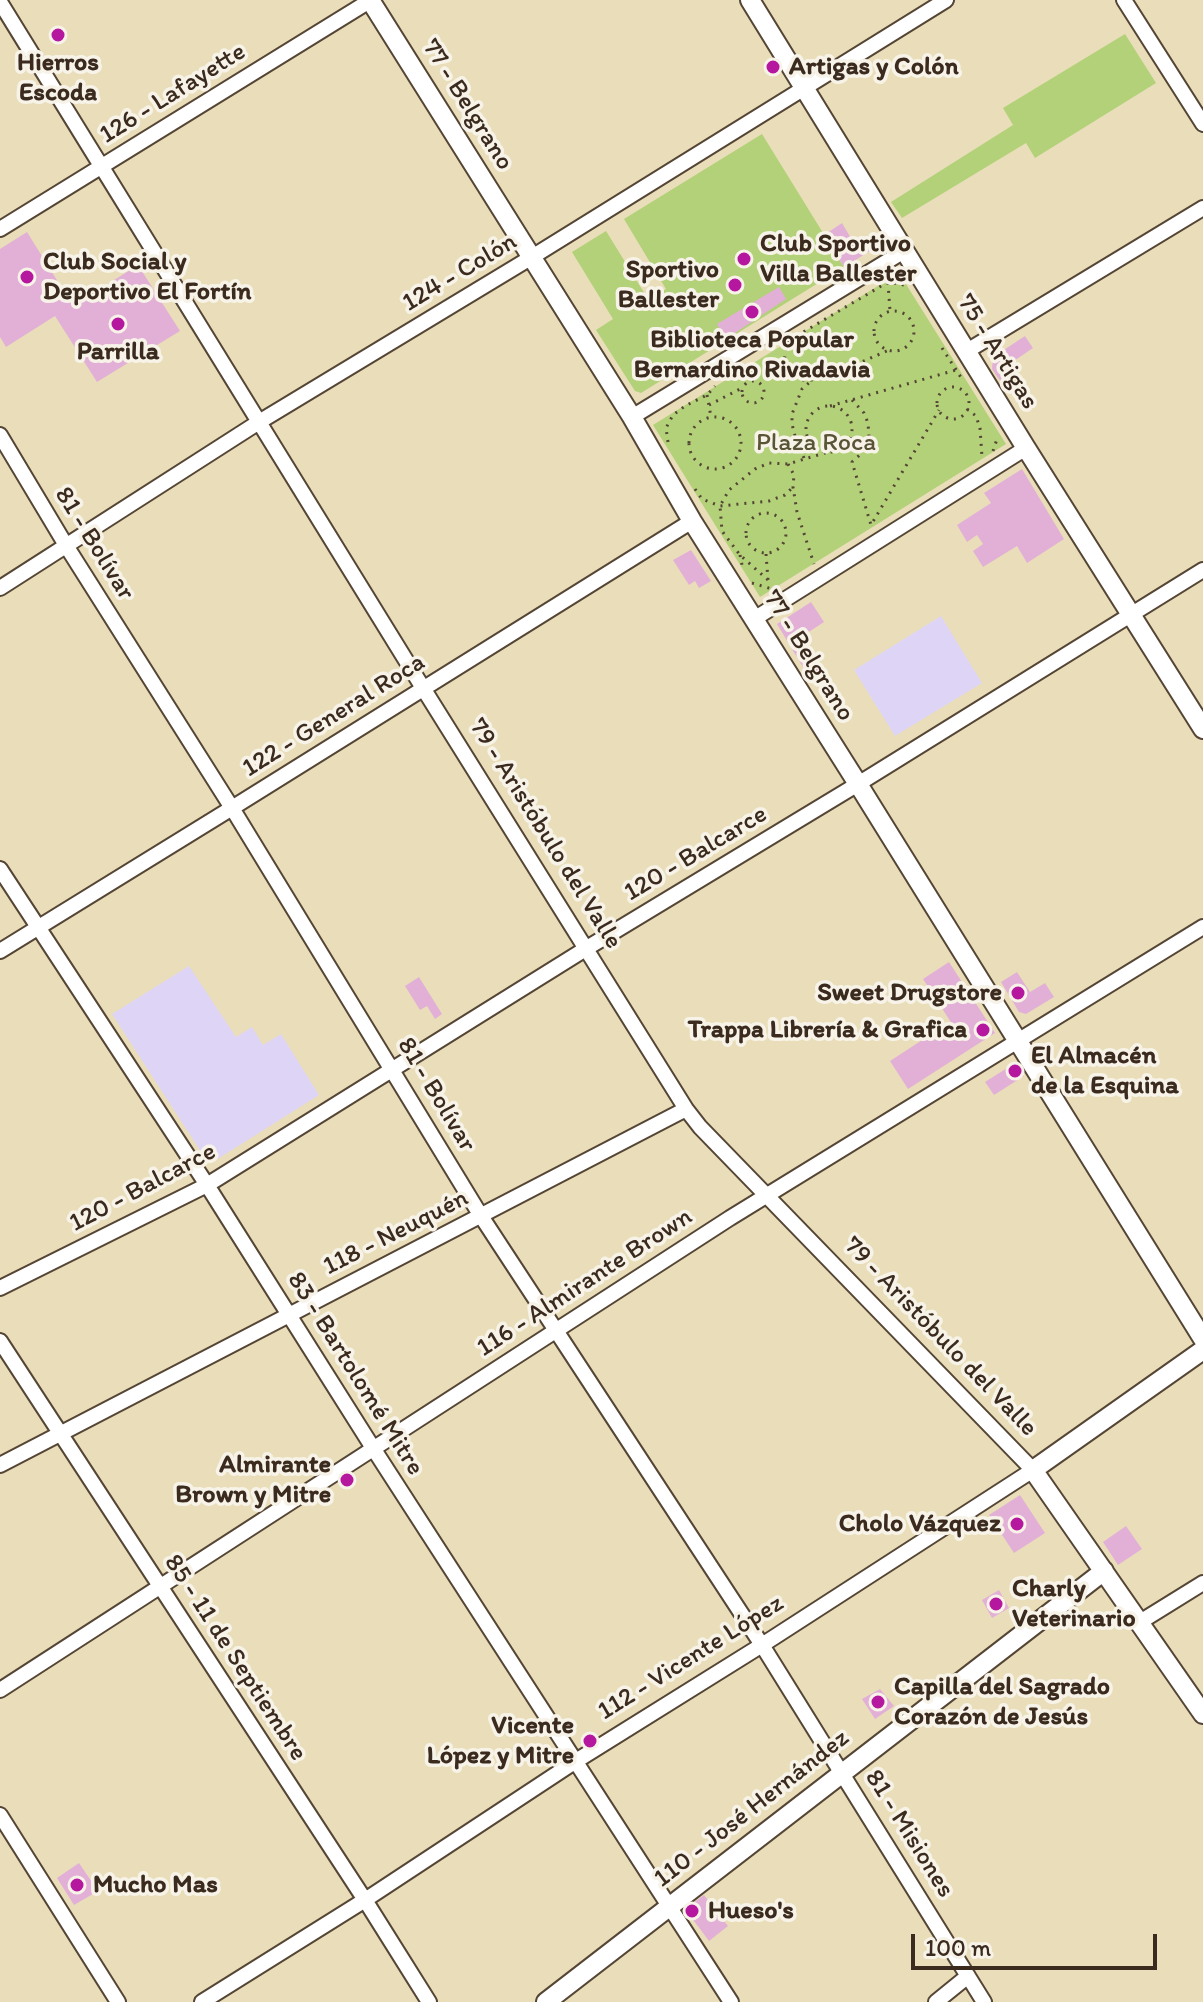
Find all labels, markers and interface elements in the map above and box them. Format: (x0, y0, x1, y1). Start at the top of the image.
marker: Hierros Escoda (49, 26, 67, 44)
street label: 77 - Belgrano (414, 34, 520, 176)
street label: 126 - Lafayette (94, 37, 252, 151)
place label: Hierros Escoda (17, 47, 99, 108)
place label: Artigas y Colón (789, 51, 958, 83)
marker: Artigas y Colón (764, 58, 782, 76)
street label: 124 - Colón (397, 227, 523, 319)
place label: Club Sportivo Villa Ballester (760, 228, 917, 290)
place label: Club Social y Deportivo El Fortín (43, 246, 252, 308)
marker: Club Sportivo Villa Ballester (735, 250, 753, 268)
place label: Sportivo Ballester (618, 254, 719, 316)
marker: Club Social y Deportivo El Fortín (18, 268, 36, 286)
marker: Sportivo Ballester (726, 276, 744, 294)
street label: 75 - Artigas (949, 289, 1045, 415)
marker: Biblioteca Popular Bernardino Rivadavia (743, 303, 761, 321)
marker: Parrilla (109, 315, 127, 333)
place label: Biblioteca Popular Bernardino Rivadavia (634, 324, 870, 386)
place label: Parrilla (77, 336, 159, 368)
park label: Plaza Roca (756, 427, 876, 459)
street label: 81 - Bolívar (47, 482, 141, 606)
street label: 77 - Belgrano (755, 585, 861, 727)
street label: 122 - General Roca (237, 647, 431, 785)
street label: 79 - Aristóbulo del Valle (461, 713, 629, 955)
street label: 120 - Balcarce (619, 799, 773, 909)
place label: Sweet Drugstore (817, 977, 1002, 1009)
marker: Sweet Drugstore (1009, 984, 1027, 1002)
place label: Trappa Librería & Grafica (688, 1014, 967, 1046)
marker: Trappa Librería & Grafica (974, 1021, 992, 1039)
street label: 81 - Bolívar (390, 1032, 482, 1158)
place label: El Almacén de la Esquina (1031, 1040, 1179, 1102)
marker: El Almacén de la Esquina (1006, 1062, 1024, 1080)
street label: 120 - Balcarce (64, 1136, 222, 1240)
street label: 118 - Neuquén (318, 1183, 474, 1283)
street label: 116 - Almirante Brown (472, 1202, 698, 1364)
street label: 79 - Aristóbulo del Valle (836, 1231, 1044, 1443)
street label: 83 - Bartolomé Mitre (280, 1267, 430, 1481)
place label: Almirante Brown y Mitre (175, 1449, 331, 1510)
marker: Almirante Brown y Mitre (338, 1471, 356, 1489)
place label: Cholo Vázquez (839, 1508, 1001, 1540)
marker: Cholo Vázquez (1008, 1515, 1026, 1533)
street label: 85 - 11 de Septiembre (157, 1549, 313, 1767)
place label: Charly Veterinario (1012, 1573, 1136, 1634)
street label: 112 - Vicente López (592, 1588, 790, 1728)
marker: Charly Veterinario (987, 1595, 1005, 1613)
place label: Capilla del Sagrado Corazón de Jesús (894, 1671, 1110, 1732)
marker: Capilla del Sagrado Corazón de Jesús (869, 1693, 887, 1711)
place label: Vicente López y Mitre (427, 1710, 574, 1772)
street label: 110 - José Hernández (648, 1723, 856, 1895)
marker: Vicente López y Mitre (581, 1732, 599, 1750)
street label: 81 - Misiones (857, 1764, 961, 1904)
place label: Mucho Mas (93, 1869, 218, 1901)
marker: Mucho Mas (68, 1876, 86, 1894)
place label: Hueso's (708, 1895, 794, 1927)
marker: Hueso's (683, 1902, 701, 1920)
scale bar (915, 1918, 1161, 1968)
text: 100 m (925, 1933, 991, 1962)

